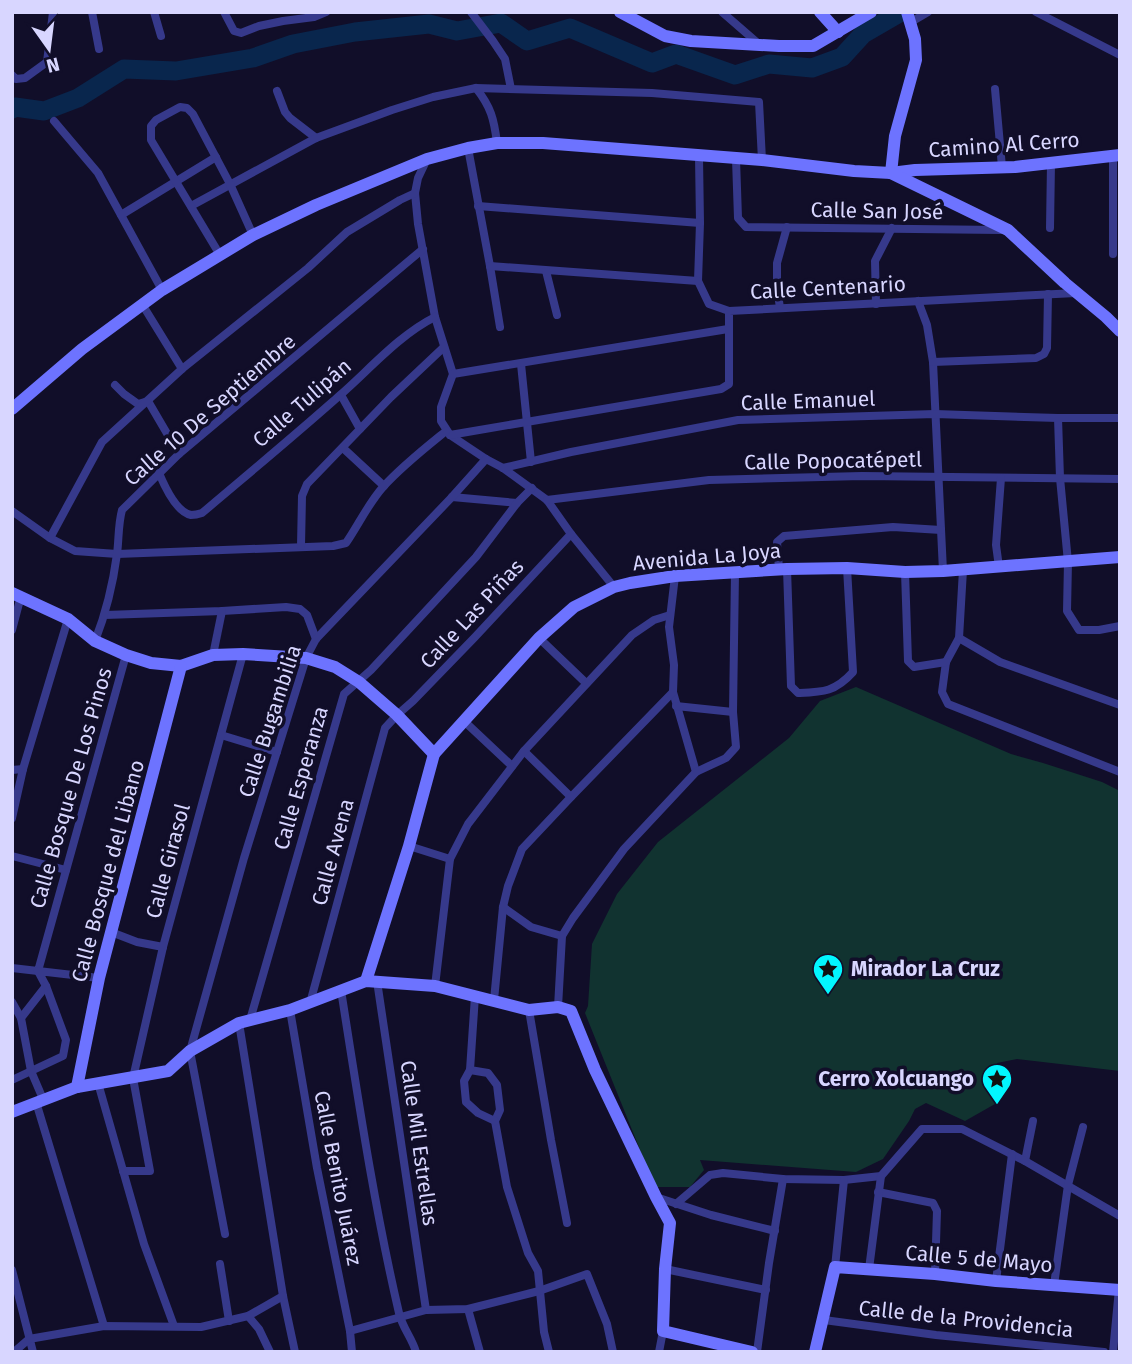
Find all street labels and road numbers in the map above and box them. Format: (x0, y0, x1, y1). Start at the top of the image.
street label: Camino Al Cerro (928, 127, 1080, 163)
street label: Calle San José (810, 197, 944, 225)
street label: Calle Centenario (750, 271, 906, 305)
street label: Calle 10 De Septiembre (119, 328, 301, 492)
street label: Calle Tulipán (247, 353, 357, 453)
street label: Calle Emanuel (740, 386, 876, 416)
street label: Calle Popocatépetl (744, 446, 922, 476)
street label: Avenida La Joya (632, 538, 782, 576)
street label: Calle Las Piñas (415, 554, 529, 674)
street label: Calle Bugambilia (233, 641, 307, 801)
street label: Calle Bosque De Los Pinos (24, 664, 118, 911)
street label: Calle Esperanza (268, 703, 334, 853)
street label: Calle Bosque del Libano (66, 757, 150, 985)
street label: Calle Avena (306, 796, 360, 908)
street label: Calle Girasol (140, 801, 196, 921)
street label: Calle Mil Estrellas (395, 1059, 443, 1227)
street label: Calle Benito Juárez (308, 1088, 368, 1268)
street label: Calle 5 de Mayo (904, 1240, 1054, 1278)
street label: Calle de la Providencia (857, 1295, 1075, 1343)

